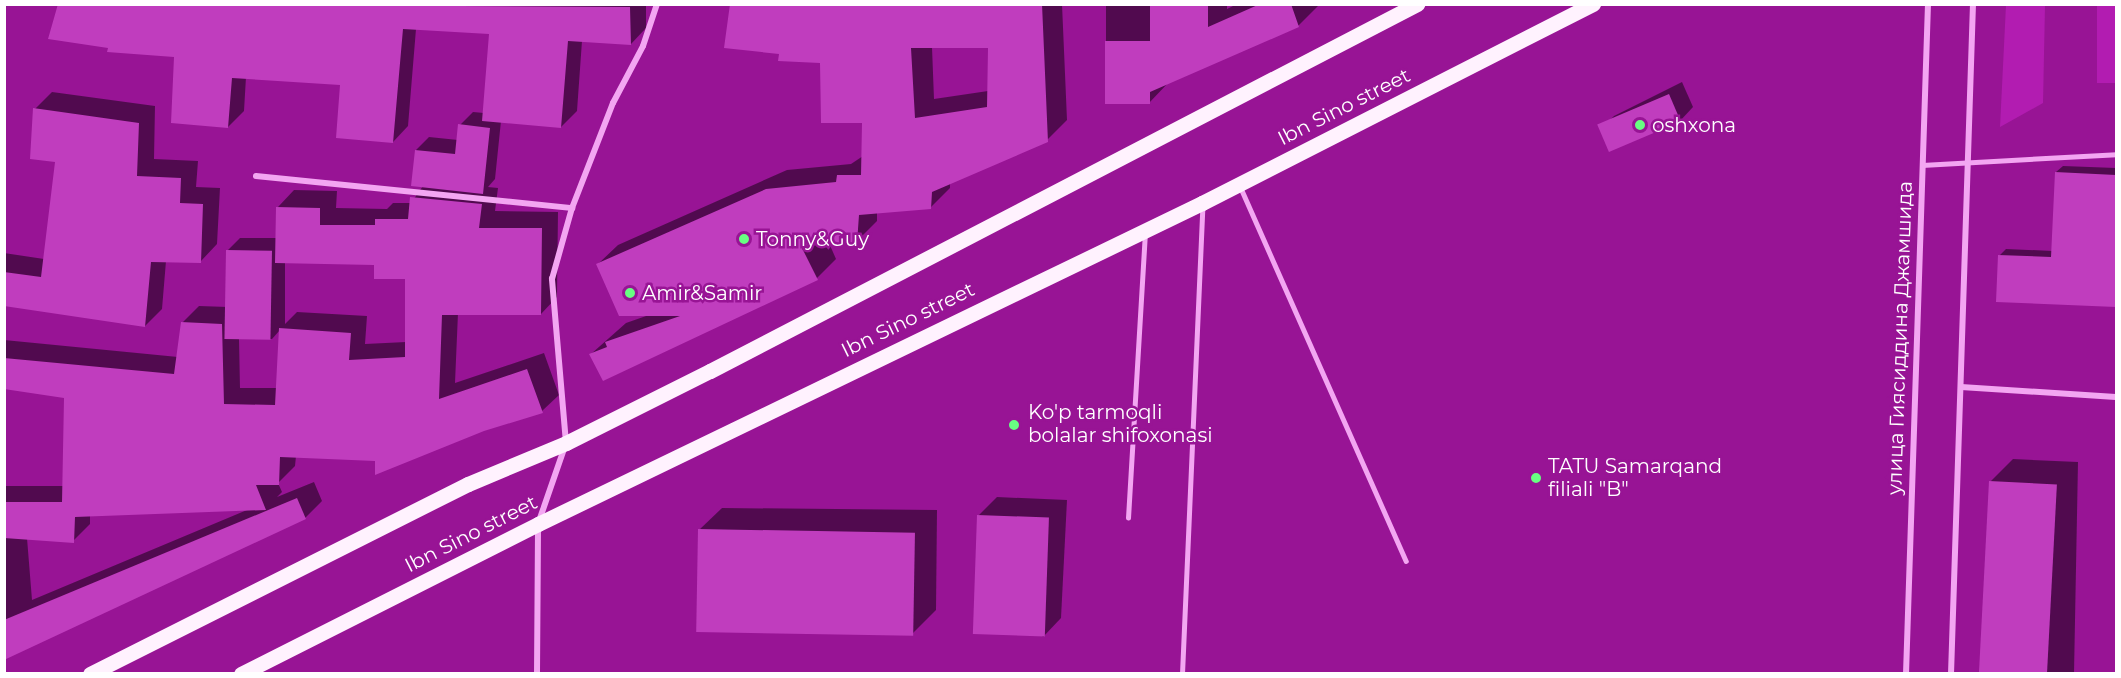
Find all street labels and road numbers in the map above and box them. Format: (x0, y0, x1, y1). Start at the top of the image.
street label: Ibn Sino street (1274, 63, 1414, 151)
street label: улица Гиясиддина Джамшида (1883, 181, 1917, 495)
street label: Ibn Sino street (837, 277, 979, 363)
street label: Ibn Sino street (401, 490, 541, 578)

